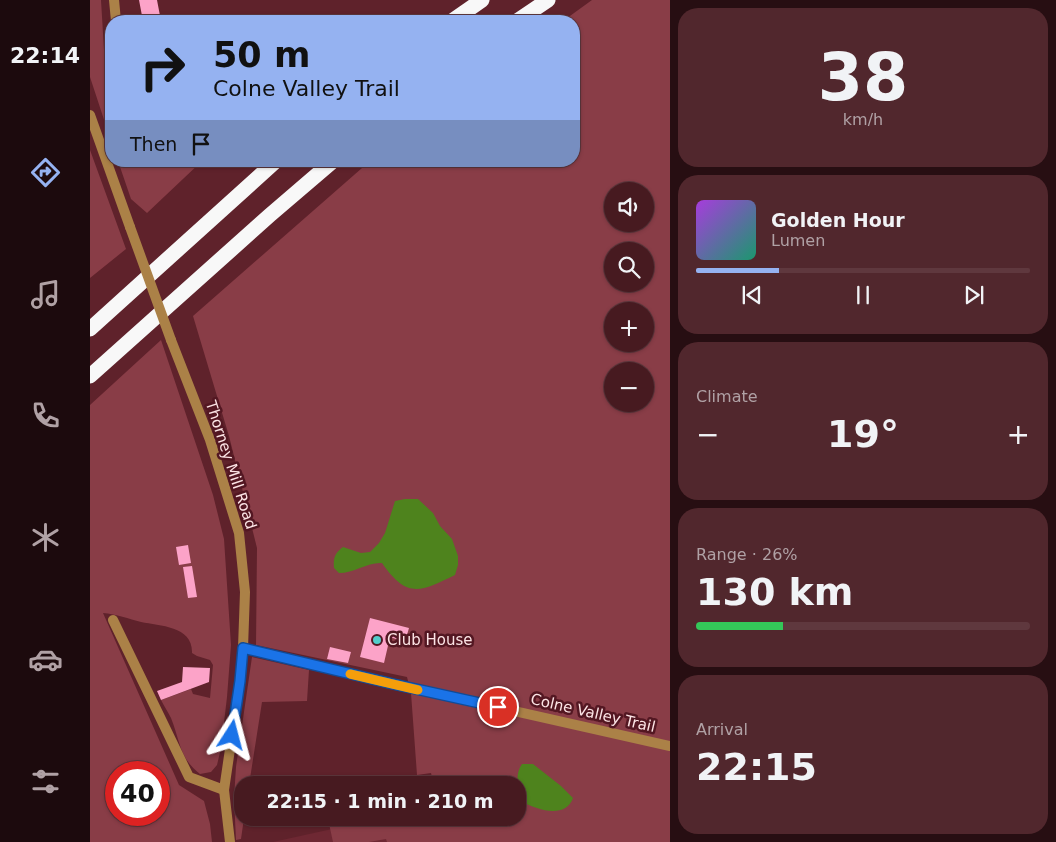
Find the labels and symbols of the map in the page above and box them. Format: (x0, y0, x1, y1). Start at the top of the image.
street label: Thorney Mill Road (201, 398, 260, 531)
place label: Club House (387, 631, 472, 649)
marker: Club House (371, 634, 383, 646)
pin (477, 686, 519, 728)
street label: Colne Valley Trail (529, 690, 657, 736)
position arrow (205, 708, 257, 760)
speed limit sign: 40 (105, 761, 170, 826)

